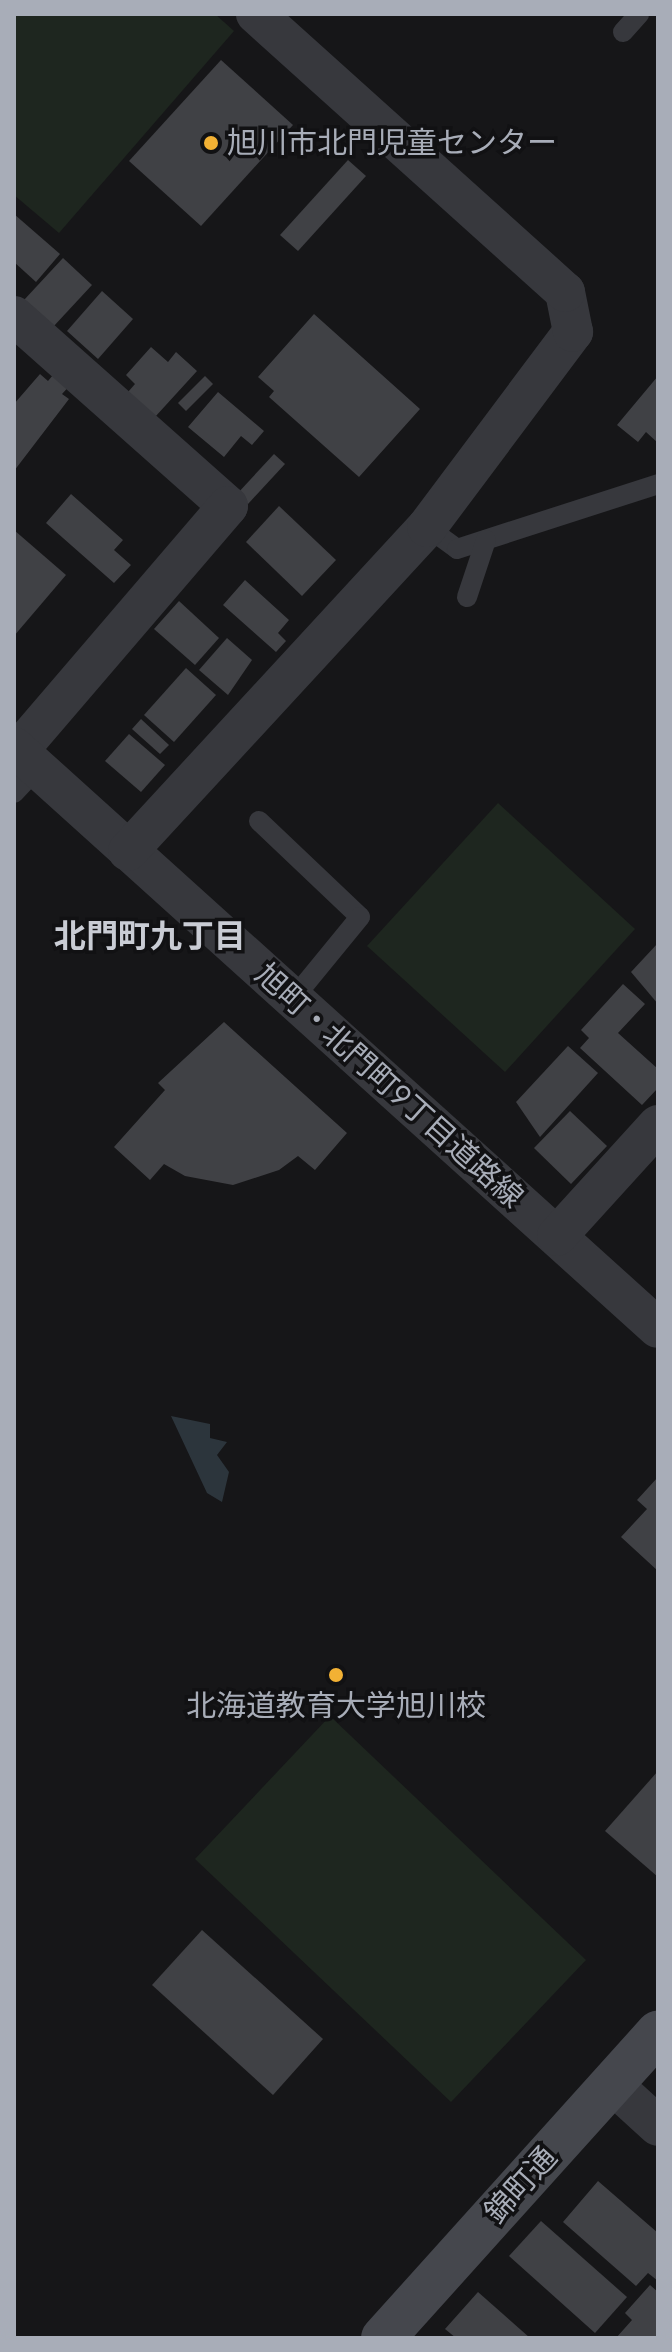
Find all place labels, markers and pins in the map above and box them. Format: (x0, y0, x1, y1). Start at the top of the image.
place label: 旭川市北門児童センター (227, 125, 557, 161)
marker: 旭川市北門児童センター (202, 134, 220, 152)
marker: 北海道教育大学旭川校 (327, 1666, 345, 1684)
place label: 北海道教育大学旭川校 (186, 1688, 486, 1724)

